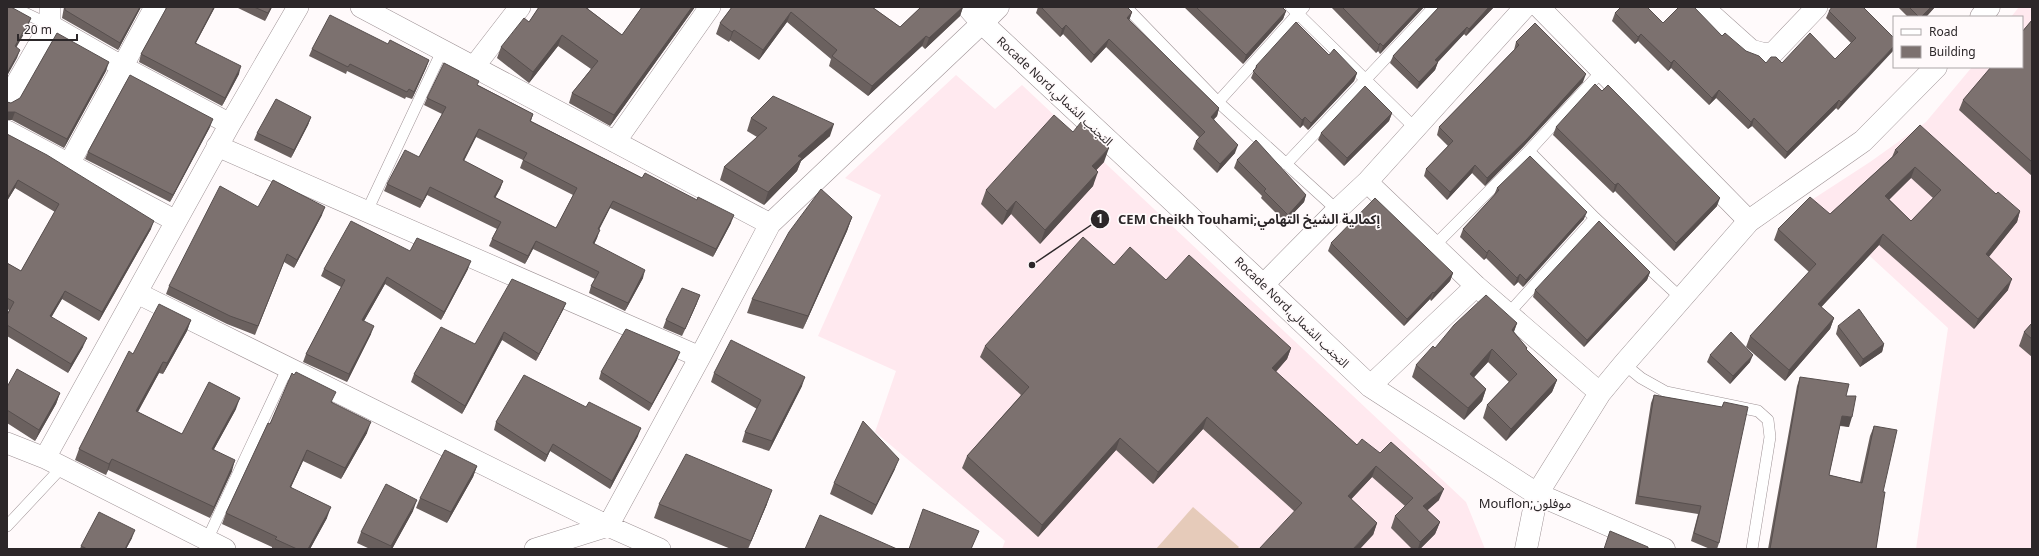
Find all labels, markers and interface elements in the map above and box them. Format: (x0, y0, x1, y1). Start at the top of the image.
scale bar (18, 16, 77, 42)
legend (1893, 16, 2023, 68)
text: 20 m (24, 21, 52, 38)
text: Road (1929, 23, 1958, 40)
street label: Rocade Nord,التجنب الشمالي (992, 33, 1117, 151)
text: Building (1929, 43, 1976, 60)
callout: CEM Cheikh Touhami;إكمالية الشيخ التهامي (1090, 206, 1388, 231)
text: 1 (1097, 210, 1103, 227)
text: CEM Cheikh Touhami;إكمالية الشيخ التهامي (1118, 210, 1381, 230)
street label: Rocade Nord,التجنب الشمالي (1230, 253, 1353, 373)
district label: Mouflon;موفلون (1479, 494, 1571, 512)

